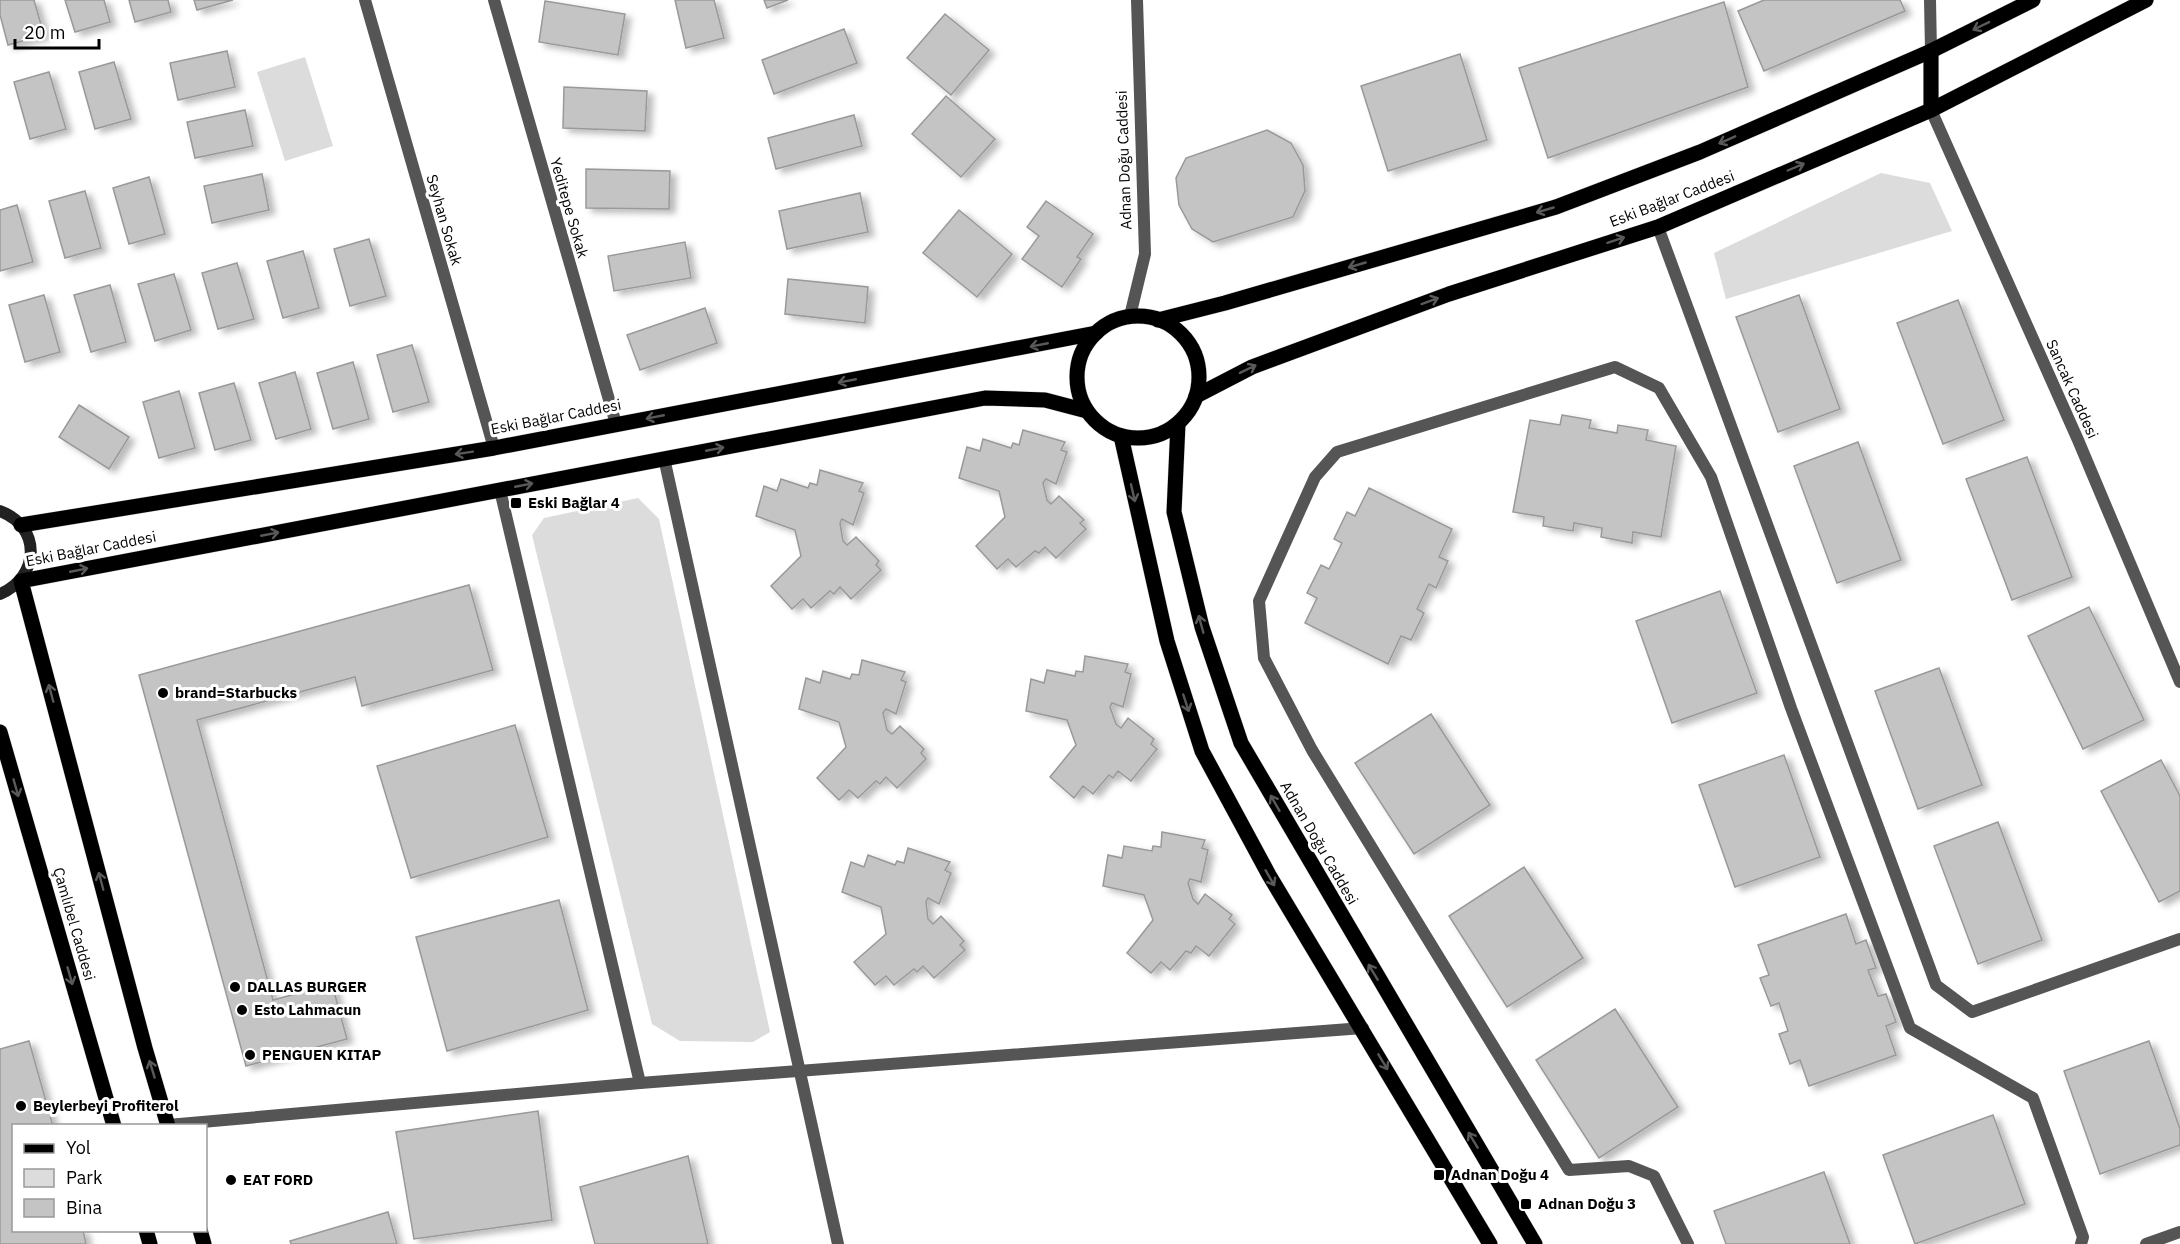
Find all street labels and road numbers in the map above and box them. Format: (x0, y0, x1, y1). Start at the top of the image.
street label: Adnan Doğu Caddesi (1112, 90, 1135, 230)
street label: Yeditepe Sokak (546, 155, 593, 260)
street label: Eski Bağlar Caddesi (1607, 166, 1737, 231)
street label: Seyhan Sokak (422, 172, 467, 268)
street label: Sancak Caddesi (2042, 336, 2103, 441)
street label: Eski Bağlar Caddesi (489, 395, 623, 438)
street label: Eski Bağlar Caddesi (24, 527, 158, 570)
street label: Adnan Doğu Caddesi (1276, 778, 1363, 908)
street label: Çamlıbel Caddesi (49, 865, 100, 983)

